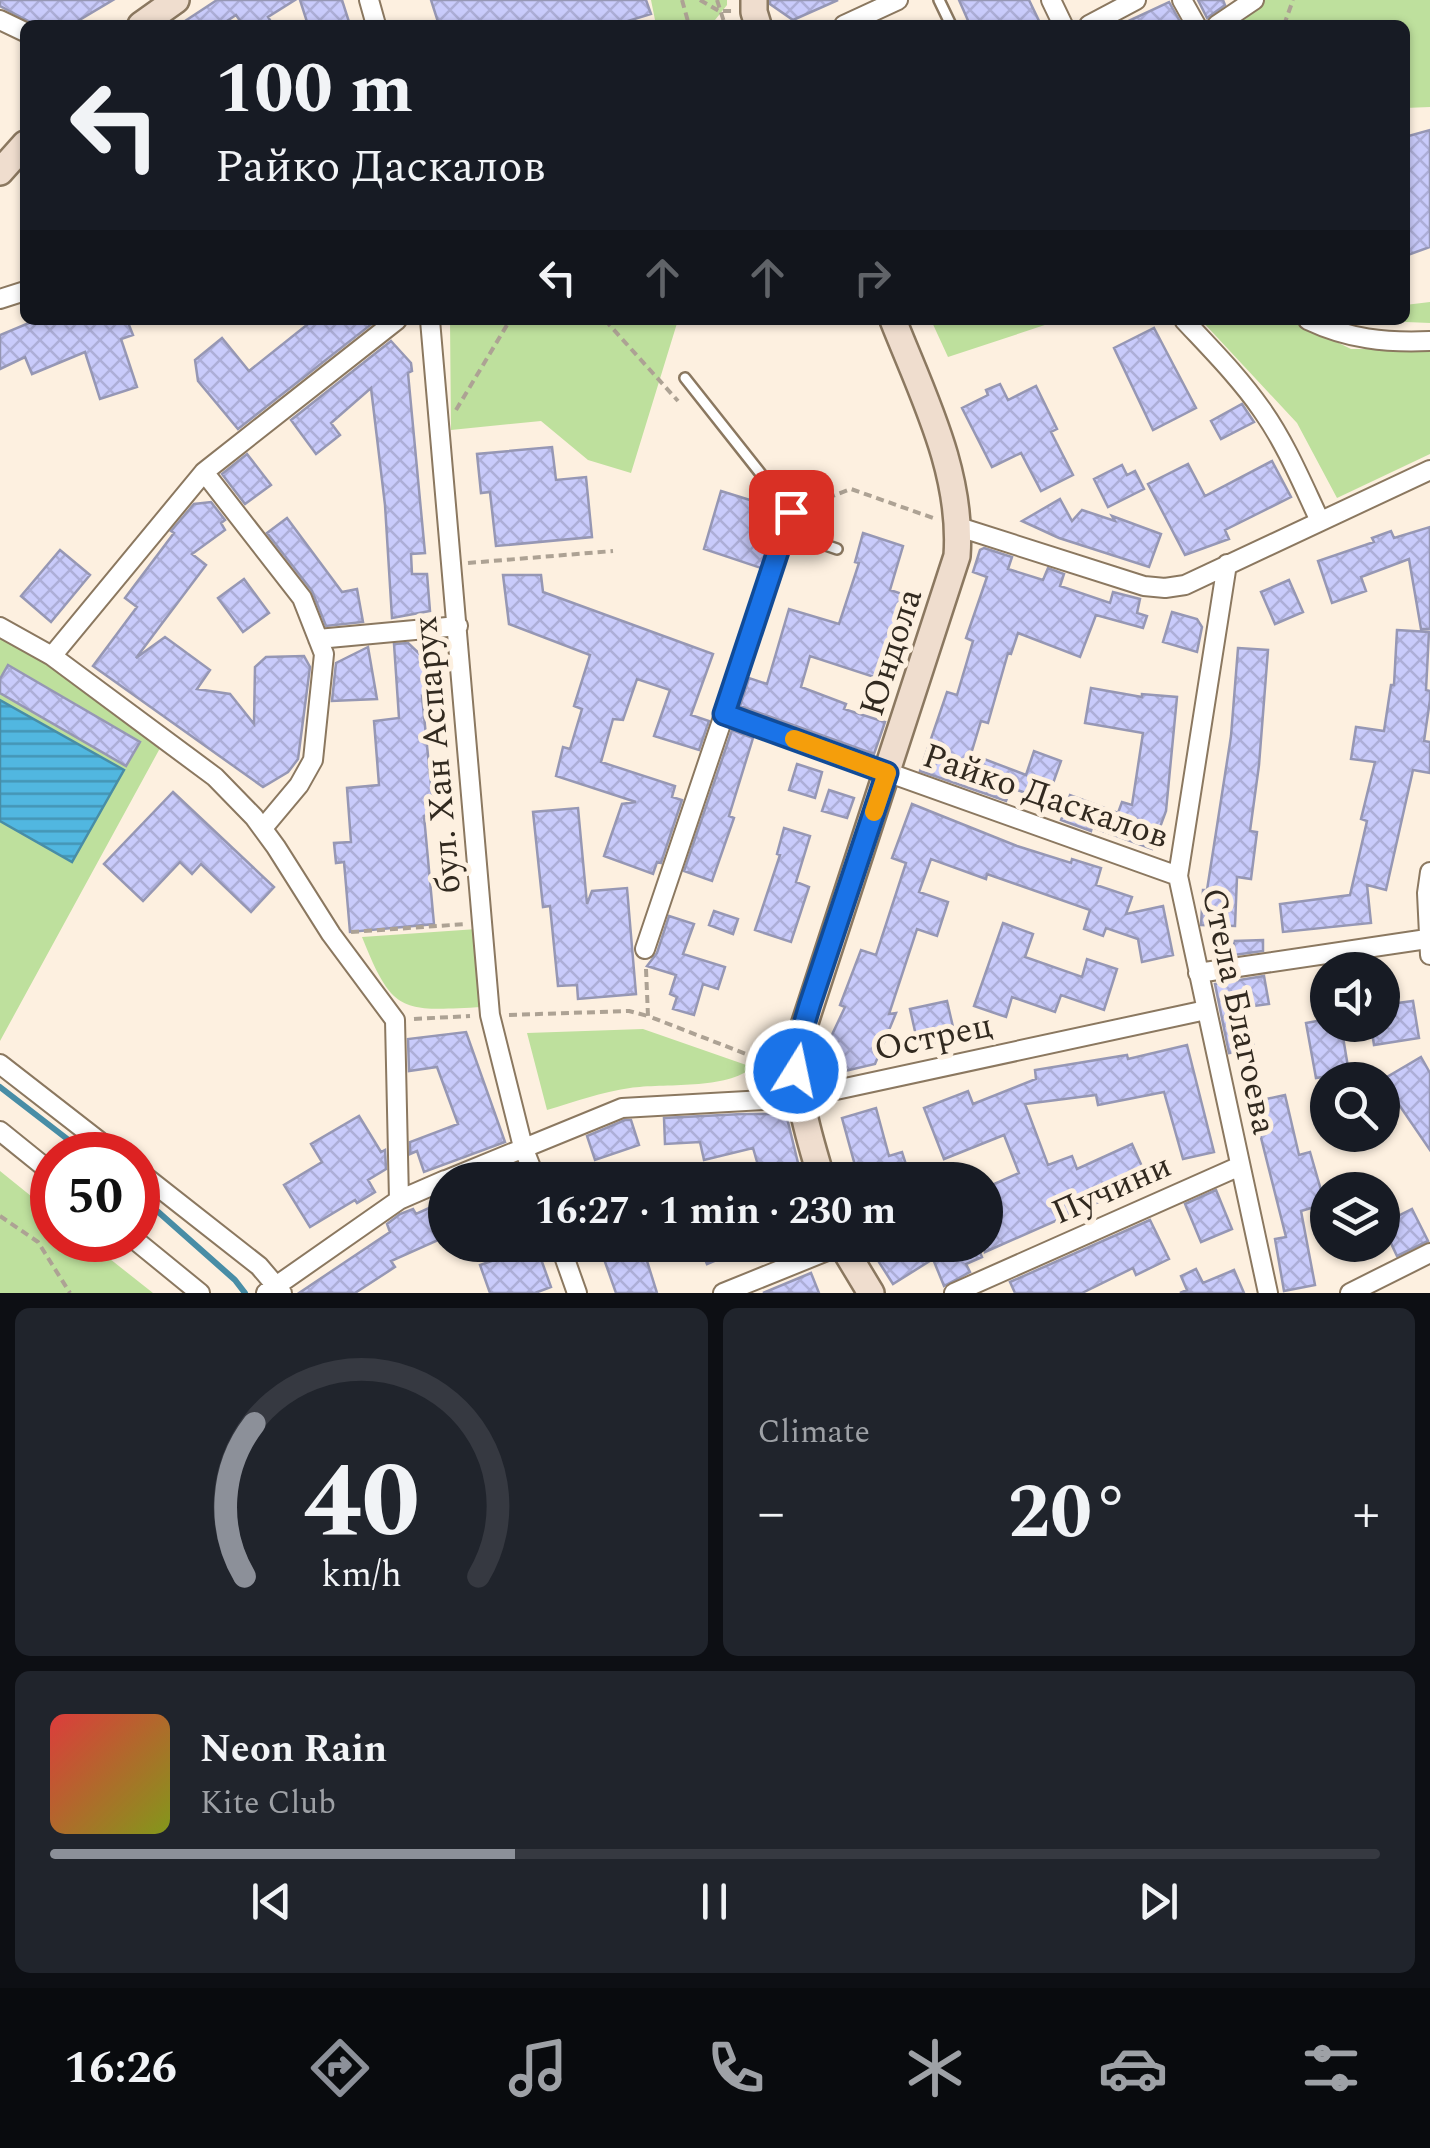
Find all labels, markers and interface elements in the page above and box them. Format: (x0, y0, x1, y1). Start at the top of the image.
text: 100 m (215, 37, 413, 143)
icon: left (50, 60, 180, 190)
text: Райко Даскалов (215, 133, 545, 202)
icon: left (530, 250, 585, 305)
icon: ahead (635, 250, 690, 305)
icon: ahead (740, 250, 795, 305)
icon: right (845, 250, 900, 305)
pin (749, 470, 834, 555)
icon: arrive (764, 485, 819, 540)
street label: Юндола (846, 582, 937, 723)
street label: бул. Хан Аспарух (399, 614, 476, 896)
street label: Райко Даскалов (915, 730, 1176, 863)
street label: Стела Благоева (1187, 883, 1291, 1139)
map controls (1310, 952, 1400, 1262)
button: sound (1310, 952, 1400, 1042)
street label: Острец (869, 999, 997, 1076)
position arrow (744, 1019, 848, 1123)
button: search (1310, 1062, 1400, 1152)
speed limit sign: 50 (30, 1132, 160, 1262)
street label: Пучини (1043, 1140, 1180, 1239)
button: layers (1310, 1172, 1400, 1262)
text: 16:27 · 1 min · 230 m (535, 1183, 896, 1241)
text: Climate (758, 1408, 870, 1457)
text: 40 (303, 1424, 420, 1582)
text: 20° (1008, 1457, 1130, 1571)
text: − (758, 1472, 785, 1555)
text: + (1352, 1472, 1380, 1555)
text: km/h (321, 1548, 401, 1603)
text: Neon Rain (200, 1721, 387, 1779)
text: Kite Club (200, 1779, 336, 1828)
icon: previous (244, 1874, 299, 1929)
icon: pause (687, 1874, 742, 1929)
icon: next (1131, 1874, 1186, 1929)
icon: directions (305, 2033, 375, 2103)
icon: music (503, 2033, 573, 2103)
icon: phone (701, 2033, 771, 2103)
icon: climate (900, 2033, 970, 2103)
icon: car (1098, 2033, 1168, 2103)
icon: filters (1296, 2033, 1366, 2103)
text: 16:26 (64, 2034, 177, 2103)

